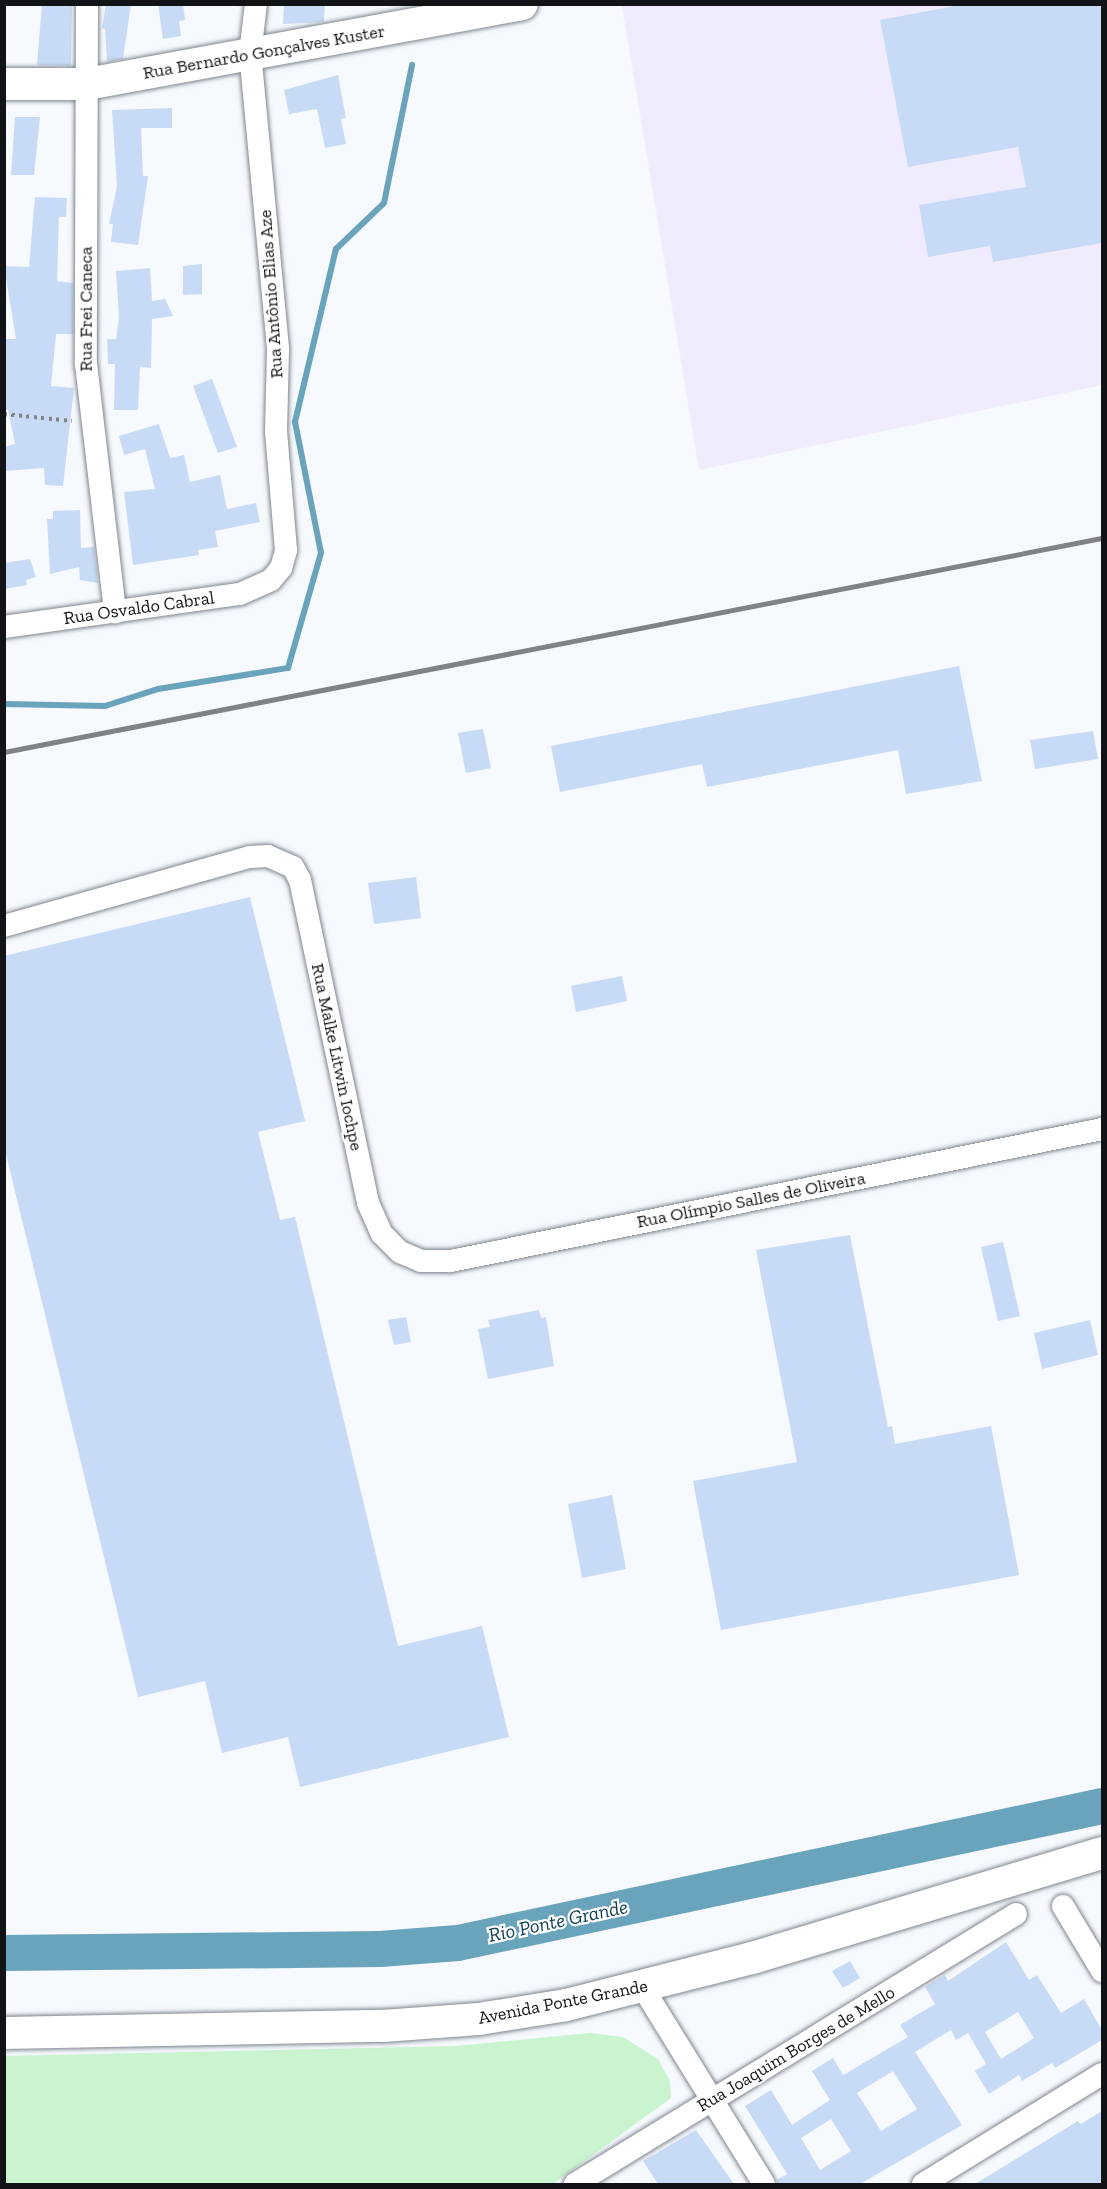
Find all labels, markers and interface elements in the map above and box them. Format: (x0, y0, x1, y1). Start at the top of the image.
street label: Rua Bernardo Gonçalves Kuster (141, 20, 387, 84)
street label: Rua Antônio Elias Aze (254, 208, 288, 380)
street label: Rua Frei Caneca (75, 246, 97, 372)
street label: Rua Osvaldo Cabral (62, 587, 216, 629)
street label: Rua Malke Litwin Iochpe (307, 961, 367, 1153)
street label: Rua Olímpio Salles de Oliveira (635, 1167, 867, 1233)
water label: Rio Ponte Grande (486, 1895, 630, 1947)
street label: Avenida Ponte Grande (476, 1975, 650, 2029)
street label: Rua Joaquim Borges de Mello (693, 1981, 899, 2117)

